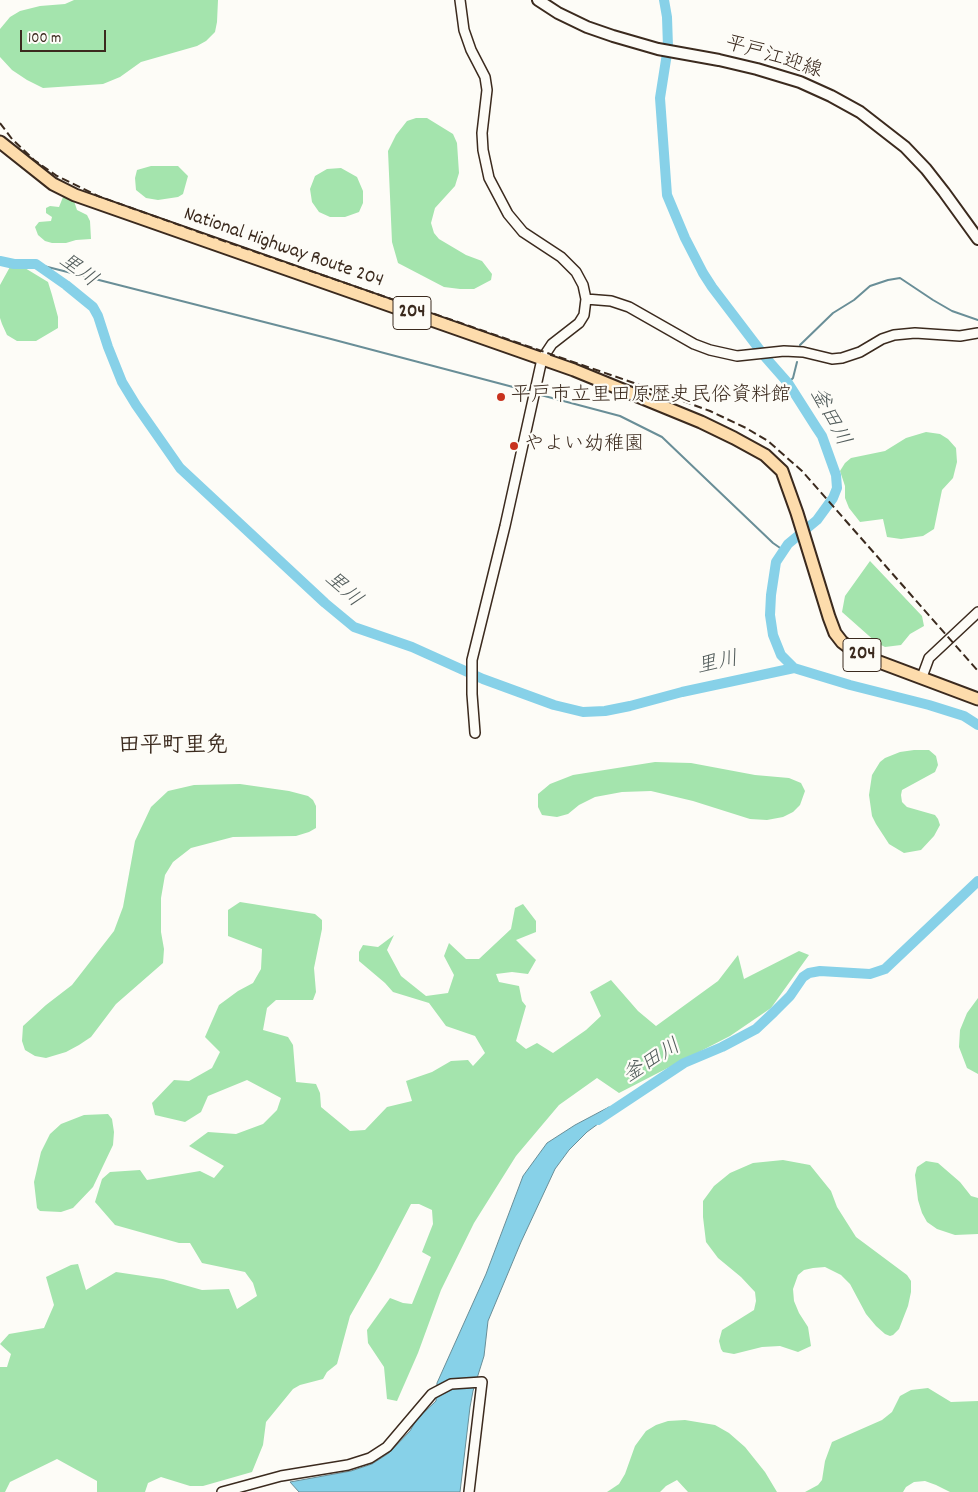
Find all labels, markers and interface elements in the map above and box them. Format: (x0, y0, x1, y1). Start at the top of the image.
scale bar (22, 20, 109, 52)
text: 100 m (28, 28, 61, 50)
street label: 平戸江迎線 (722, 33, 824, 85)
street label: National Highway Route 204 (180, 203, 386, 295)
water label: 里川 (53, 249, 101, 295)
road number: 204 (393, 296, 431, 330)
water label: 釜田川 (802, 384, 854, 452)
place label: 平戸市立里田原歴史民俗資料館 (511, 385, 791, 409)
marker: 平戸市立里田原歴史民俗資料館 (495, 391, 507, 403)
place label: やよい幼稚園 (524, 434, 644, 458)
marker: やよい幼稚園 (508, 440, 520, 452)
water label: 里川 (318, 568, 366, 614)
road number: 204 (843, 638, 881, 672)
water label: 里川 (695, 648, 741, 682)
district label: 田平町里免 (118, 735, 228, 761)
water label: 釜田川 (620, 1036, 686, 1090)

